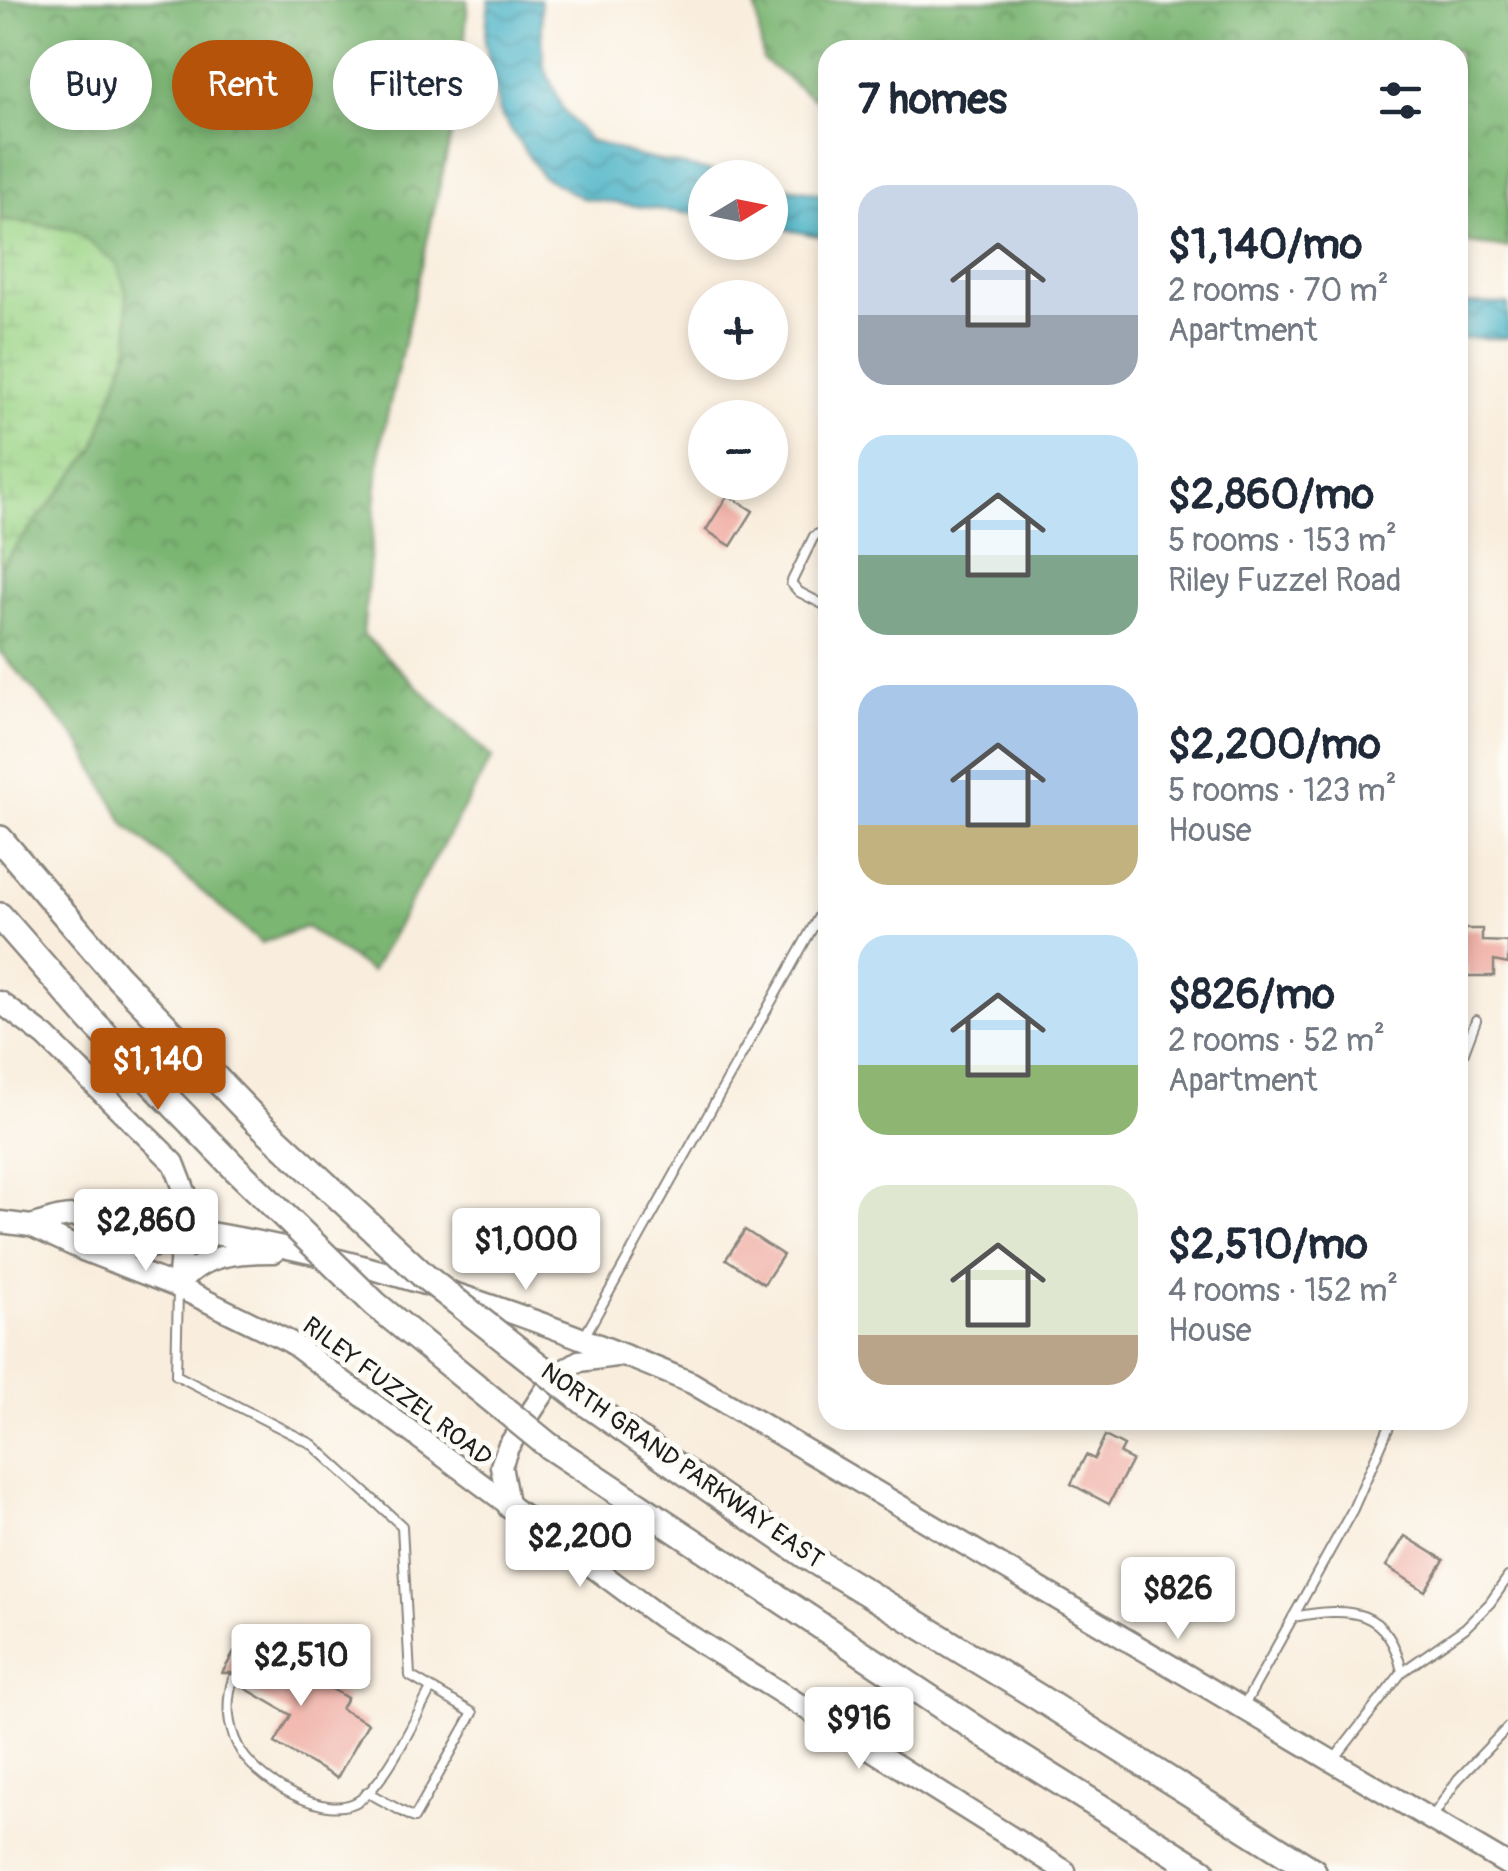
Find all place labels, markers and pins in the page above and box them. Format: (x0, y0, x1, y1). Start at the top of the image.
pin: $1,140 (77, 1028, 239, 1113)
pin: $2,860 (65, 1189, 227, 1274)
pin: $1,000 (445, 1208, 607, 1293)
pin: $2,200 (499, 1505, 661, 1590)
pin: $826 (1119, 1557, 1237, 1642)
pin: $2,510 (220, 1624, 382, 1709)
pin: $916 (800, 1687, 918, 1772)

